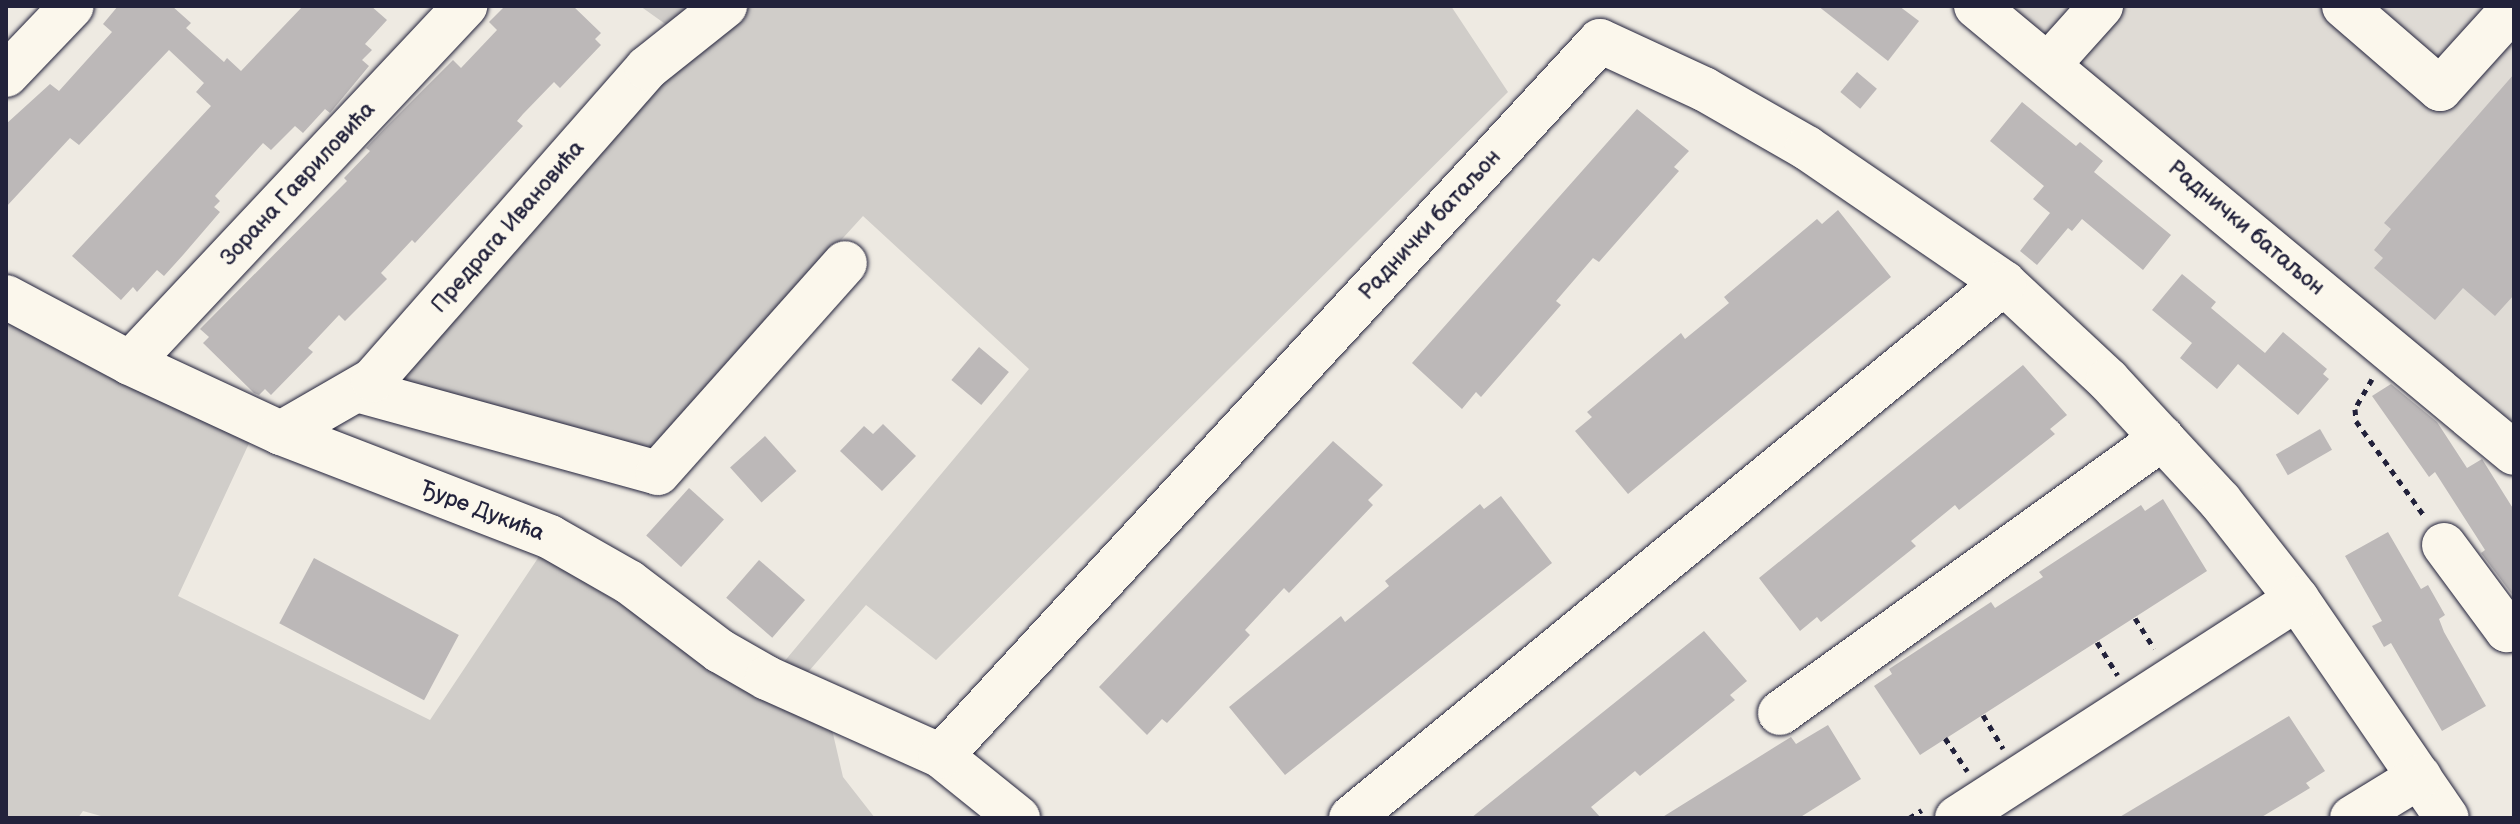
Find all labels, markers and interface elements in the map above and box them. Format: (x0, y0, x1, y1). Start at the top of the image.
street label: Зорана Гавриловића (215, 97, 381, 271)
street label: Предрага Ивановића (426, 136, 590, 318)
street label: Раднички батаљон (1353, 144, 1507, 306)
street label: Раднички батаљон (2162, 155, 2330, 301)
street label: Ђуре Дукића (416, 475, 548, 547)

